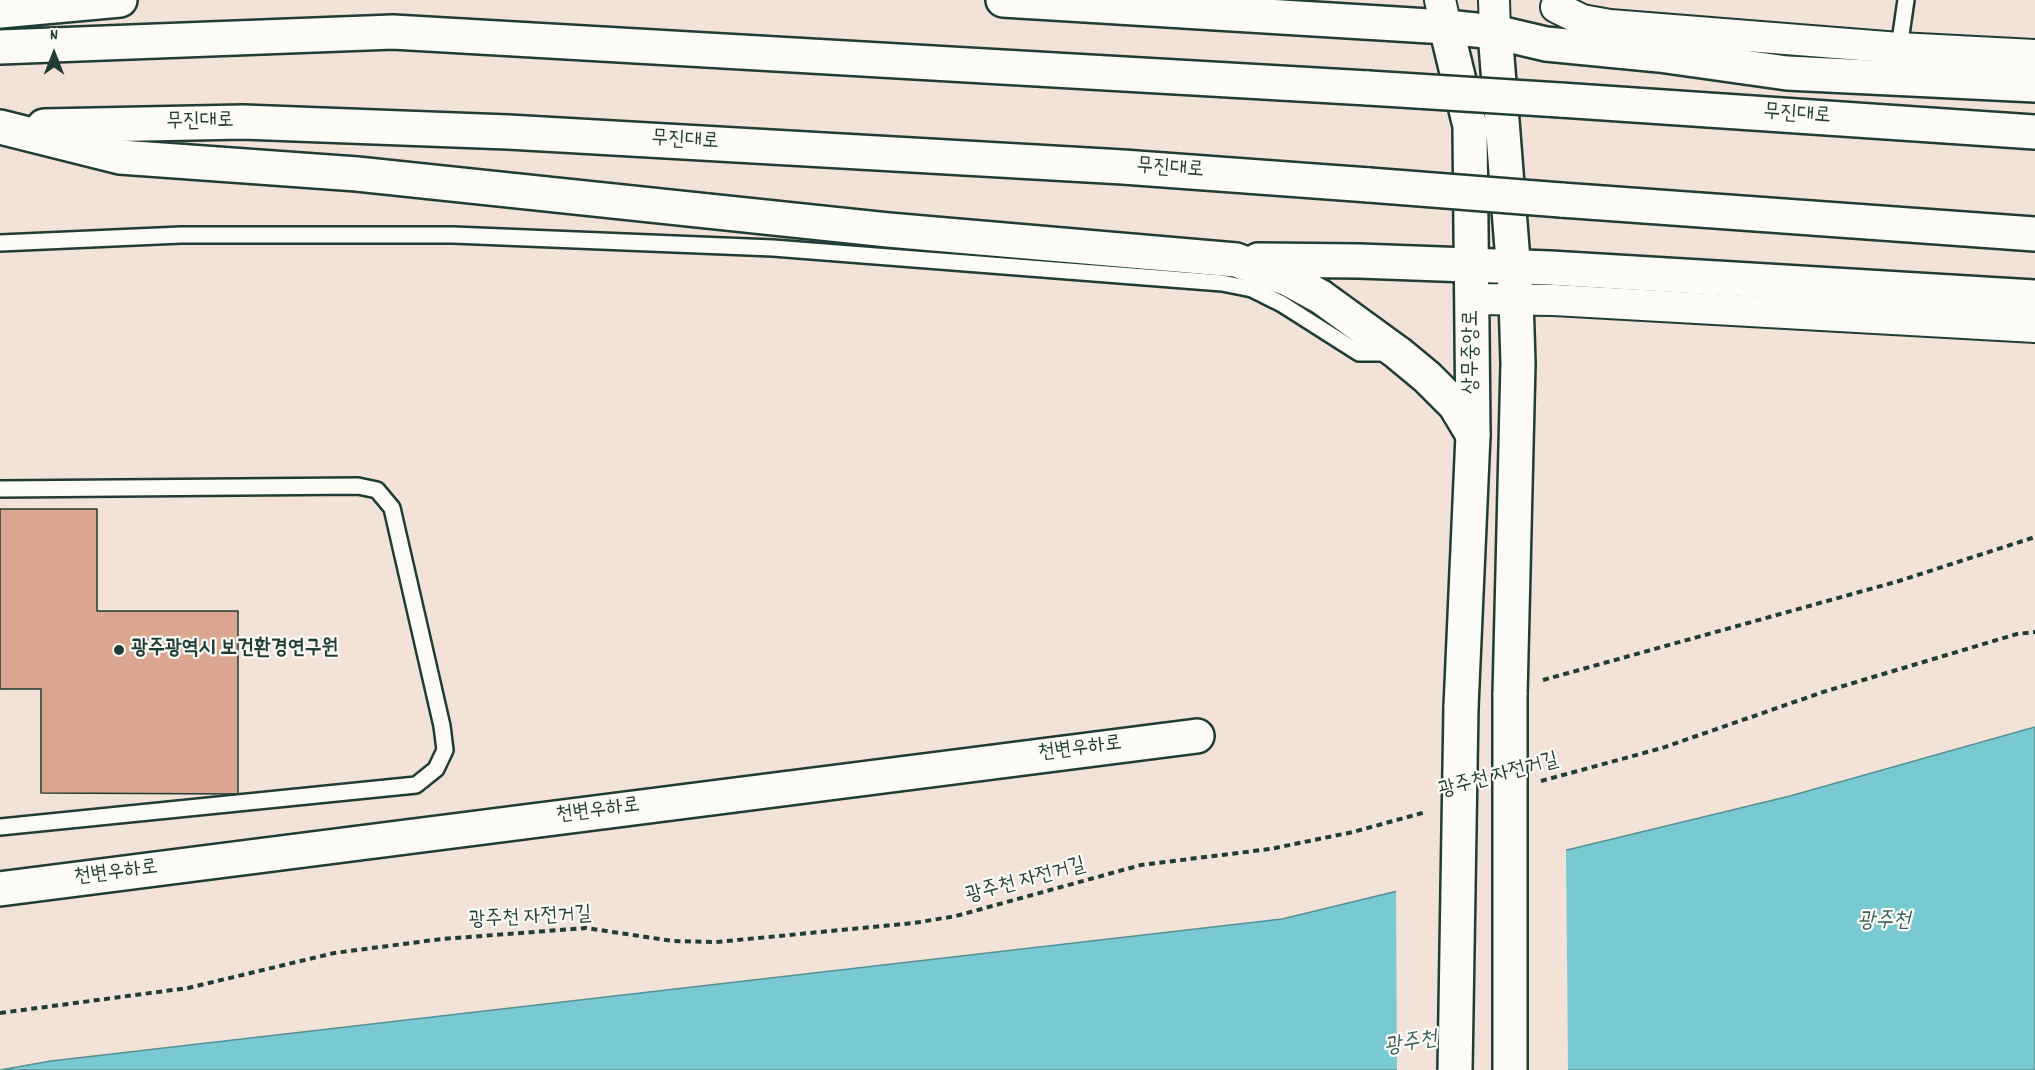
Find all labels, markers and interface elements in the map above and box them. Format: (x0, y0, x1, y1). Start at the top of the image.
north arrow (24, 24, 84, 84)
text: N (50, 24, 58, 47)
street label: 무진대로 (1762, 101, 1832, 131)
street label: 무진대로 (166, 110, 234, 136)
street label: 무진대로 (651, 128, 719, 156)
street label: 무진대로 (1135, 155, 1205, 185)
street label: 상무중앙로 (1460, 310, 1486, 394)
place label: 광주광역시 보건환경연구원 (131, 637, 339, 663)
marker: 광주광역시 보건환경연구원 (112, 643, 126, 657)
street label: 천변우하로 (1037, 732, 1123, 768)
street label: 광주천 자전거길 (1436, 749, 1562, 805)
street label: 천변우하로 (555, 794, 641, 830)
street label: 광주천 자전거길 (963, 854, 1089, 910)
street label: 천변우하로 (73, 856, 159, 892)
street label: 광주천 자전거길 (468, 903, 592, 935)
water label: 광주천 (1857, 910, 1911, 936)
water label: 광주천 (1383, 1027, 1439, 1063)

